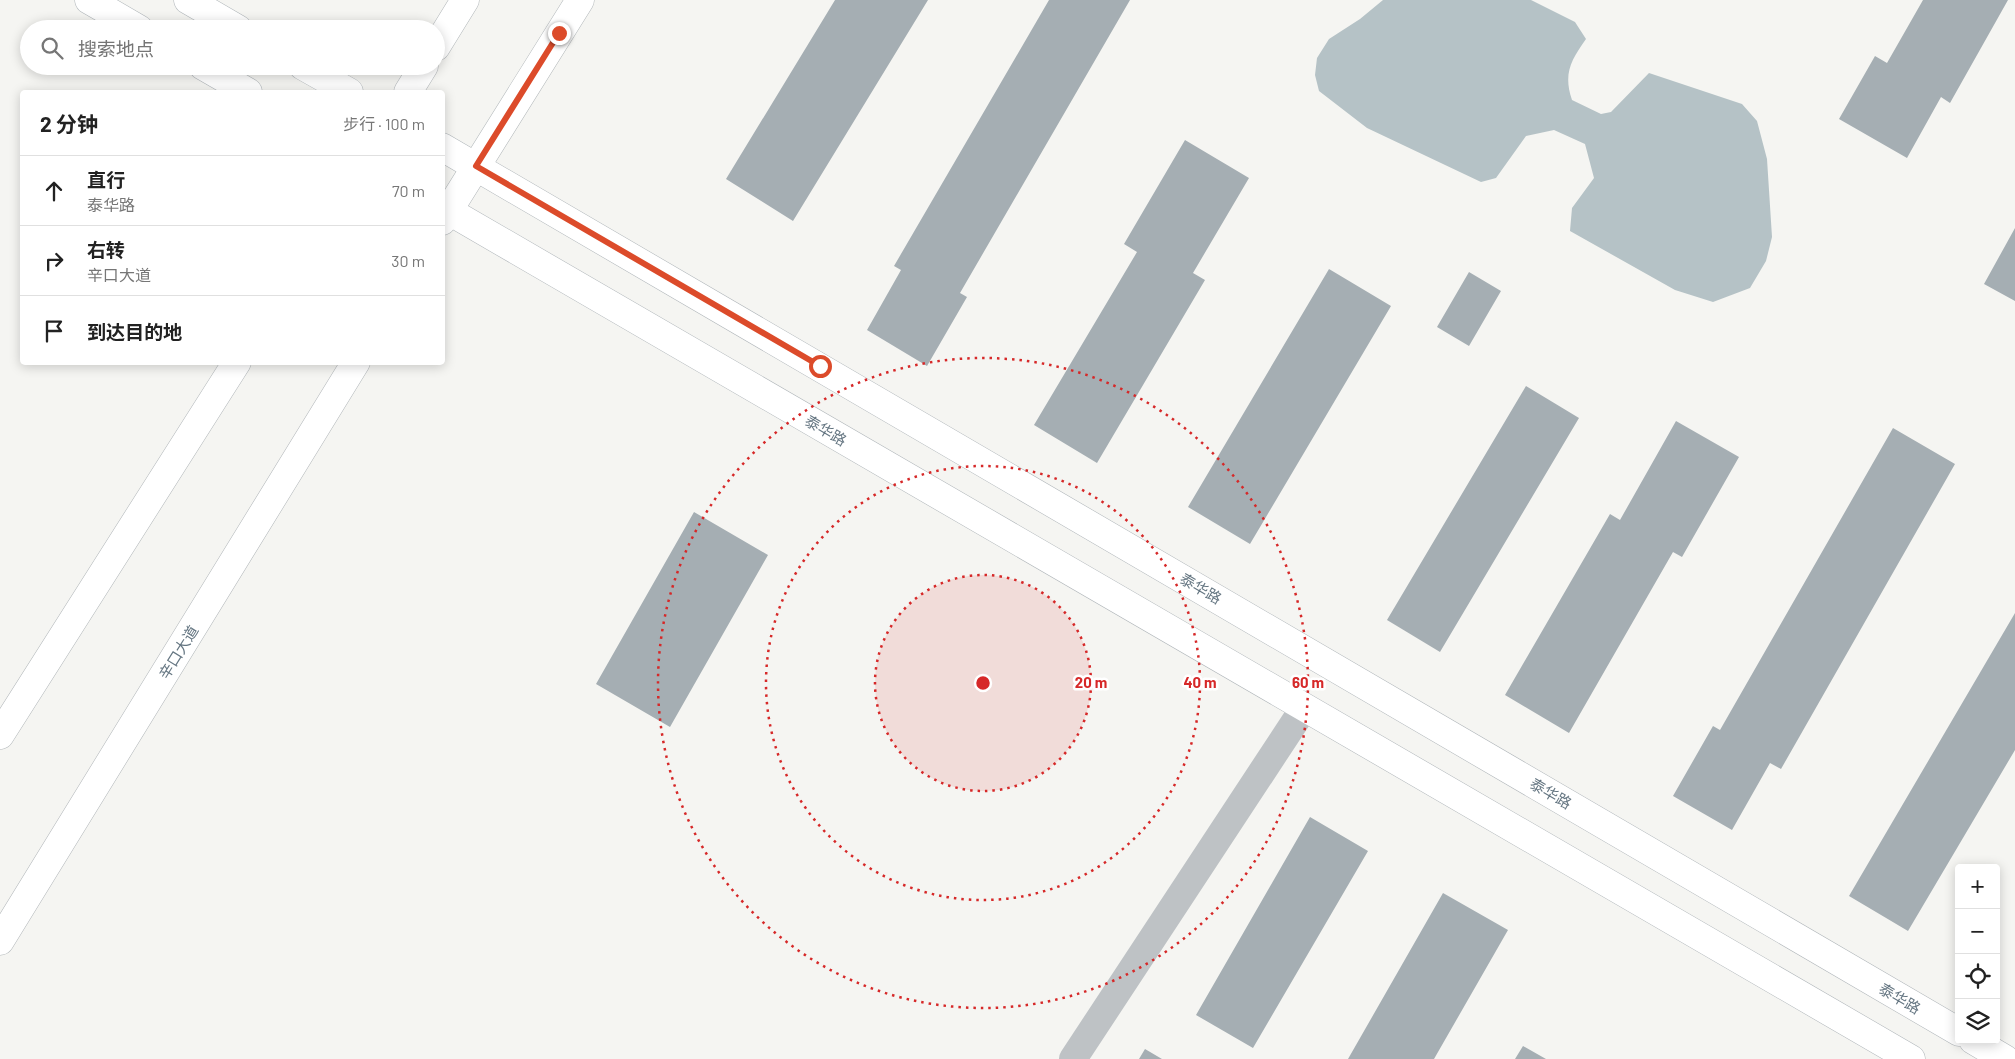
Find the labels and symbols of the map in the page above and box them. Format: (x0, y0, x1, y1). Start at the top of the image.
route end (548, 22, 571, 45)
route start (809, 355, 832, 378)
street label: 泰华路 (802, 411, 850, 449)
street label: 泰华路 (1177, 569, 1225, 607)
street label: 辛口大道 (154, 622, 202, 682)
text: 20 m (1075, 673, 1107, 691)
text: 40 m (1183, 673, 1217, 691)
text: 60 m (1292, 673, 1324, 691)
centre of rings (974, 674, 992, 692)
street label: 泰华路 (1527, 774, 1575, 812)
street label: 泰华路 (1876, 979, 1924, 1017)

